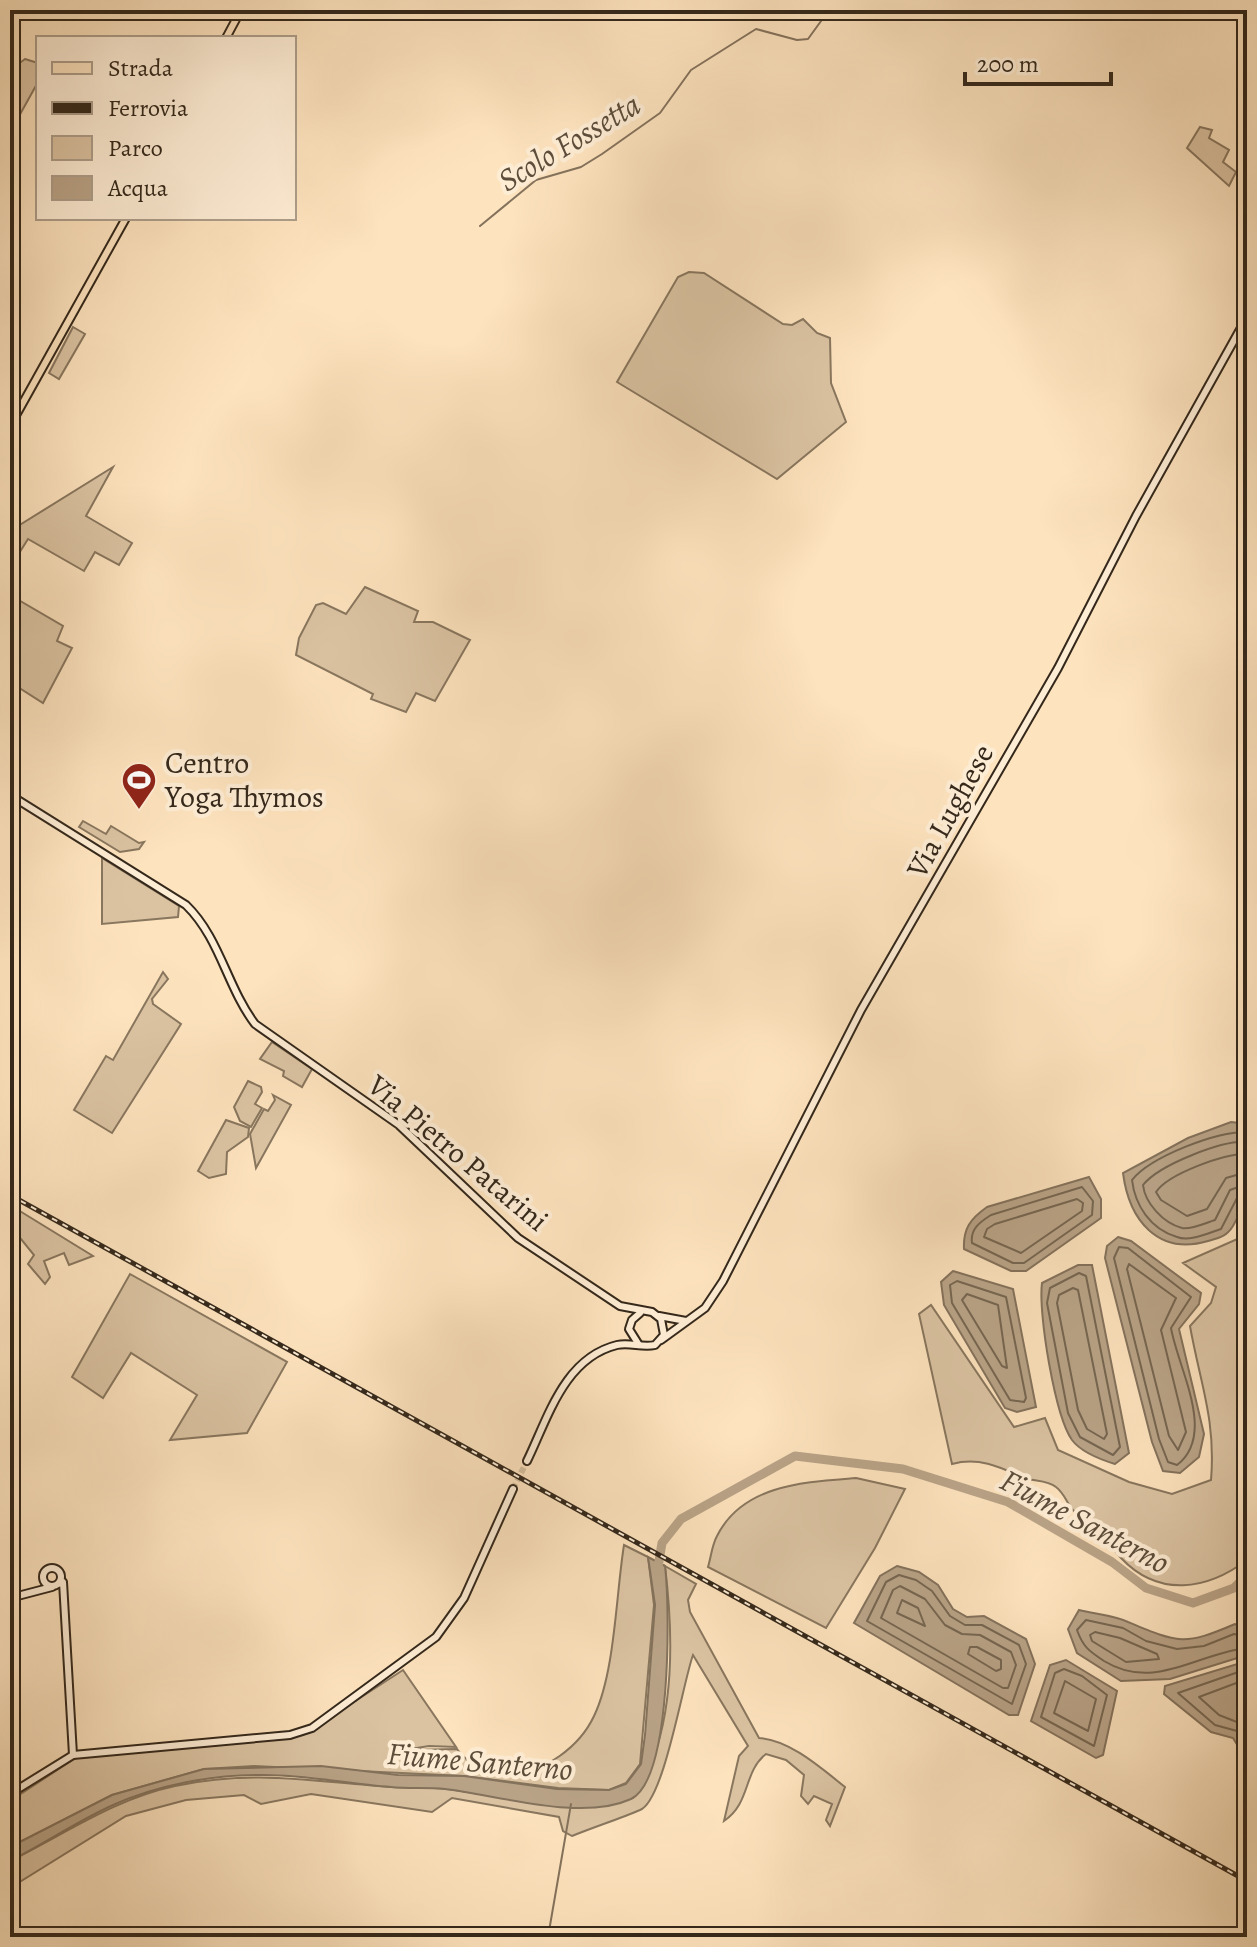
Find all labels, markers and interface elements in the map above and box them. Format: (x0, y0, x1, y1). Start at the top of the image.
legend (36, 36, 296, 220)
scale bar (965, 36, 1111, 86)
text: 200 m (977, 48, 1039, 80)
text: Strada (108, 52, 174, 84)
water label: Scolo Fossetta (490, 82, 649, 202)
text: Ferrovia (108, 92, 189, 124)
text: Parco (108, 132, 163, 164)
text: Acqua (107, 172, 169, 204)
street label: Via Lughese (896, 737, 1003, 886)
place label: Centro Yoga Thymos (164, 743, 324, 817)
sports icon: Centro Yoga Thymos (120, 761, 158, 811)
street label: Via Pietro Patarini (358, 1065, 557, 1240)
water label: Fiume Santerno (993, 1458, 1177, 1584)
water label: Fiume Santerno (385, 1731, 575, 1791)

